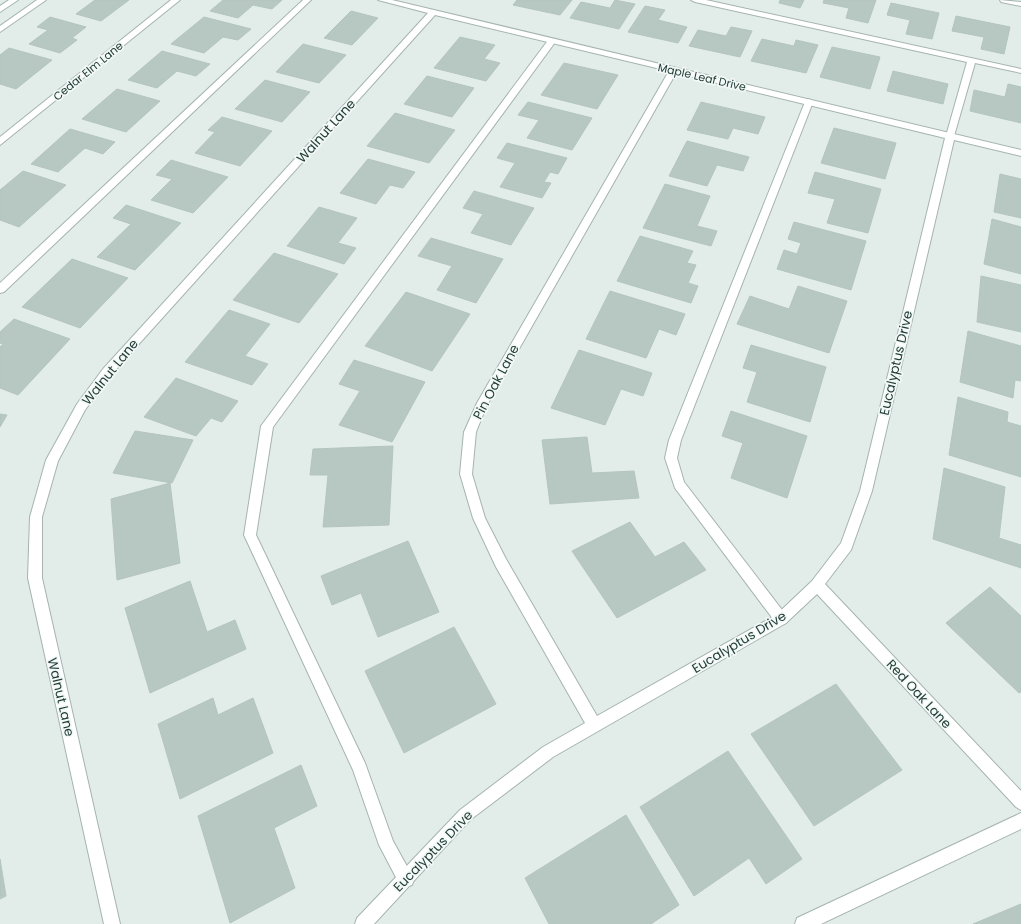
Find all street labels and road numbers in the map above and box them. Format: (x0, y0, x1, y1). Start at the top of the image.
street label: Cedar Elm Lane (50, 38, 127, 104)
street label: Maple Leaf Drive (656, 59, 748, 95)
street label: Walnut Lane (292, 95, 360, 167)
street label: Eucalyptus Drive (875, 309, 917, 417)
street label: Walnut Lane (77, 335, 143, 409)
street label: Pin Oak Lane (468, 341, 524, 423)
street label: Eucalyptus Drive (688, 606, 790, 678)
street label: Red Oak Lane (882, 655, 956, 733)
street label: Walnut Lane (43, 656, 79, 738)
street label: Eucalyptus Drive (389, 806, 477, 896)

